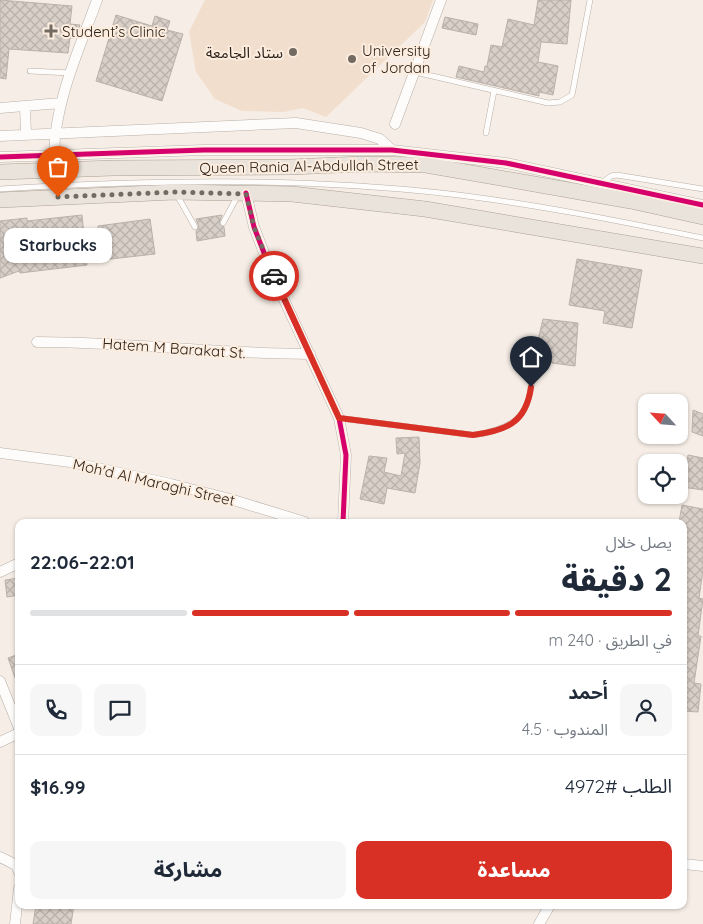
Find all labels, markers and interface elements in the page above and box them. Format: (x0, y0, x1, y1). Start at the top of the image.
place label: Student’s Clinic (62, 22, 166, 41)
marker: Student’s Clinic (44, 24, 58, 38)
place label: University of Jordan (362, 41, 431, 77)
place label: ستاد الجامعة (206, 43, 283, 62)
marker: ستاد الجامعة (287, 46, 299, 58)
marker: University of Jordan (346, 53, 358, 65)
pin (37, 146, 79, 197)
icon: bag (44, 153, 72, 181)
street label: Queen Rania Al-Abdullah Street (199, 155, 419, 177)
callout: Starbucks (4, 227, 112, 262)
text: Starbucks (19, 235, 97, 255)
courier (249, 251, 299, 301)
icon: car (260, 262, 288, 290)
street label: Hatem M Barakat St. (102, 334, 246, 362)
pin (510, 336, 552, 387)
icon: home (517, 343, 545, 371)
north arrow (638, 394, 688, 444)
map controls (638, 394, 688, 504)
street label: Moh'd Al Maraghi Street (71, 454, 237, 510)
button: locate (638, 454, 688, 504)
text: يصل خلال (606, 532, 672, 552)
text: 22:01–22:06 (30, 550, 135, 574)
text: 2 دقيقة (561, 559, 672, 599)
text: في الطريق · 240 m (548, 630, 672, 650)
text: أحمد (568, 680, 608, 704)
button: phone (30, 684, 82, 736)
button: chat (94, 684, 146, 736)
button: person (620, 684, 672, 736)
text: المندوب · 4.5 (522, 719, 608, 739)
text: الطلب #4972 (565, 774, 672, 798)
text: $16.99 (30, 775, 86, 799)
button: مشاركة (30, 841, 346, 899)
button: مساعدة (356, 841, 672, 899)

